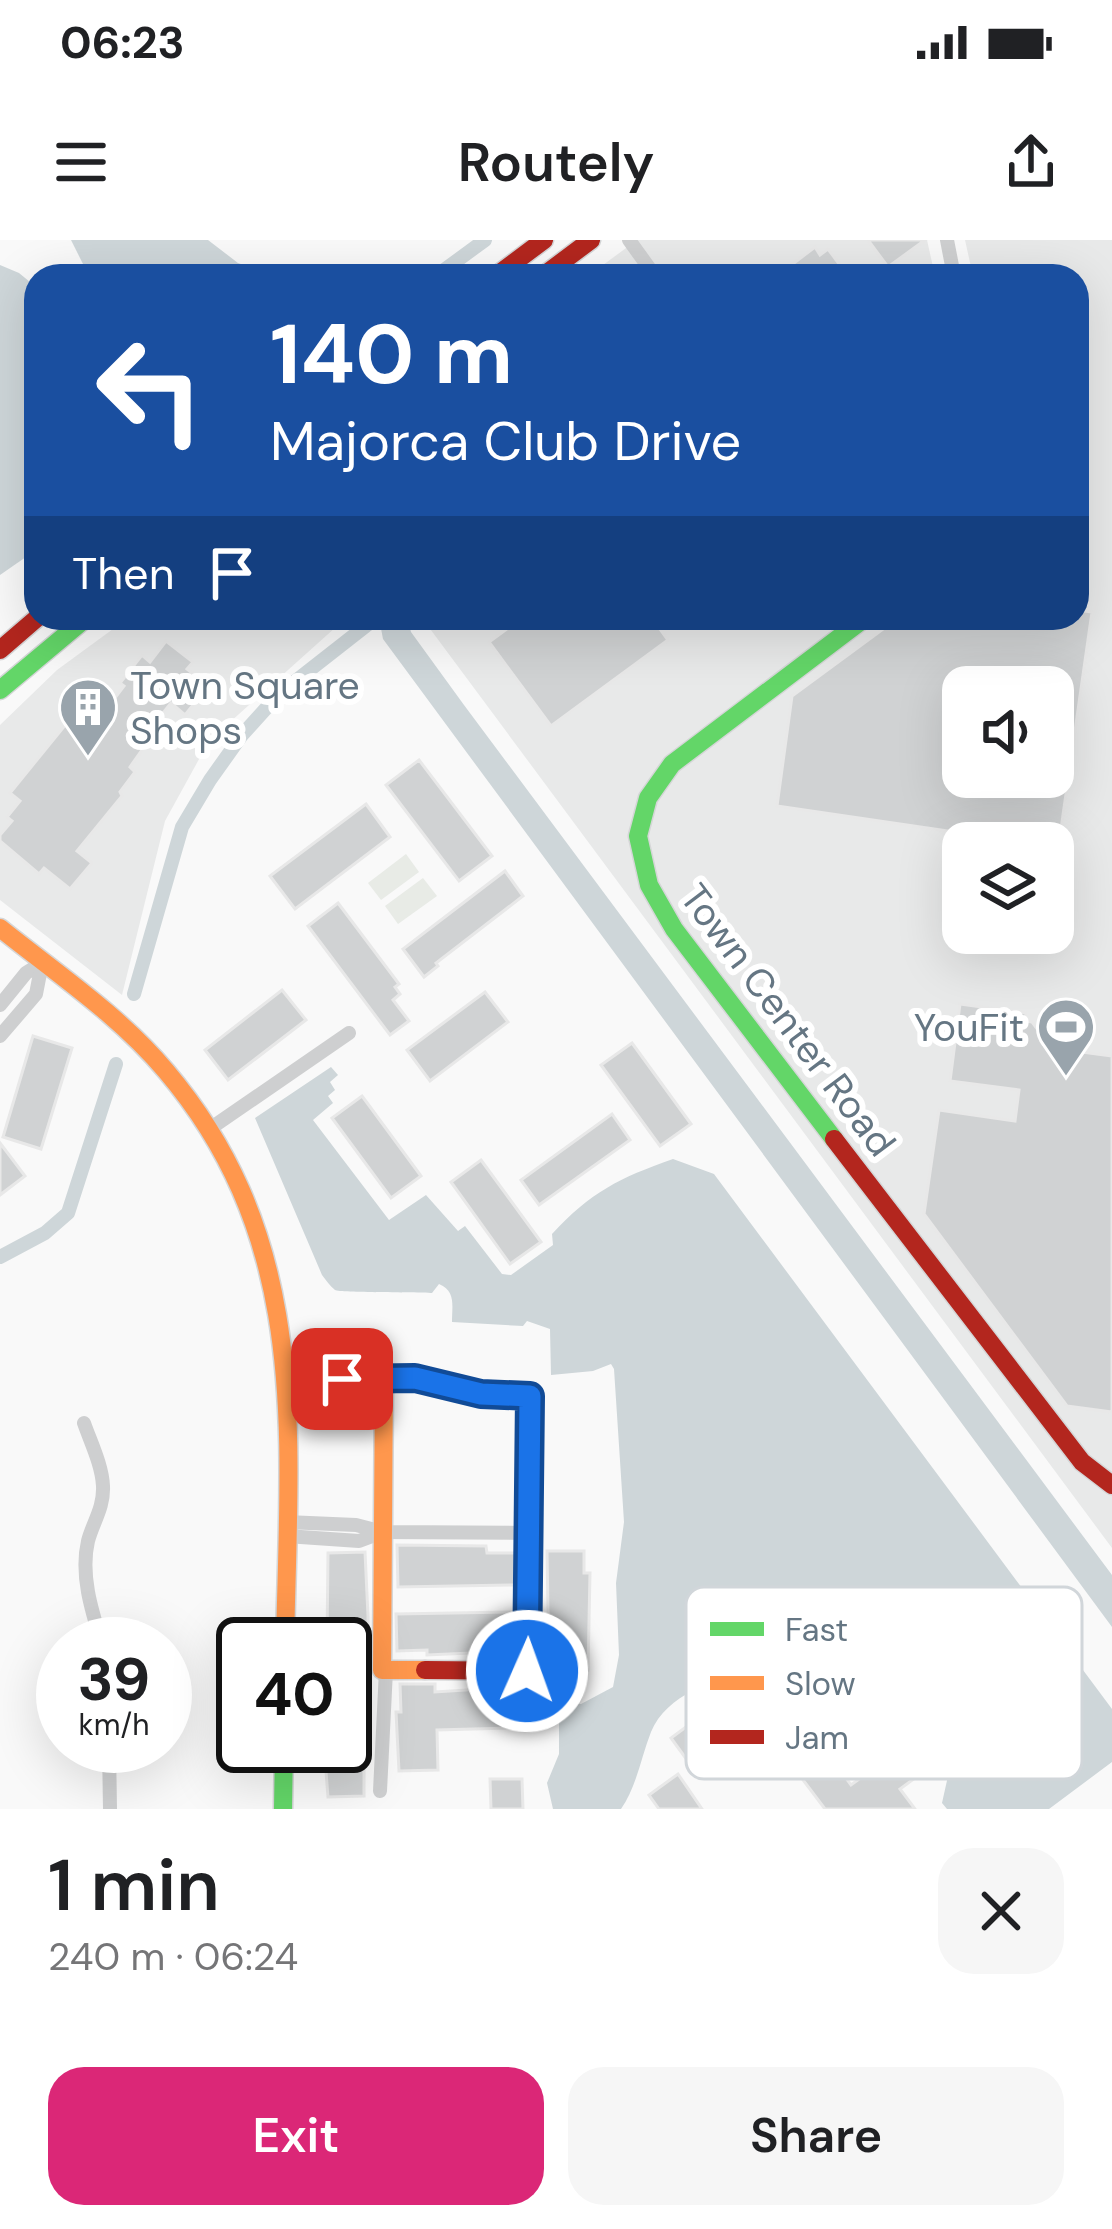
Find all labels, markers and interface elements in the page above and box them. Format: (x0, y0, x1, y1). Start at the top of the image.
text: 06:23 (60, 13, 185, 72)
text: Routely (458, 127, 654, 198)
icon: menu (48, 129, 114, 195)
icon: share (998, 129, 1064, 195)
text: 140 m (270, 300, 513, 409)
icon: left (72, 312, 228, 468)
text: Majorca Club Drive (270, 406, 741, 477)
icon: arrive (199, 540, 265, 606)
text: Then (72, 544, 175, 603)
place label: Town Square Shops (130, 660, 360, 756)
map controls (942, 666, 1074, 954)
button: sound (942, 666, 1074, 798)
building icon: Town Square Shops (57, 676, 119, 758)
button: layers (942, 822, 1074, 954)
street label: Town Center Road (669, 874, 907, 1166)
sports icon: YouFit (1035, 996, 1097, 1078)
place label: YouFit (914, 1002, 1024, 1053)
pin (291, 1328, 393, 1430)
icon: arrive (309, 1346, 375, 1412)
legend (686, 1587, 1082, 1779)
position arrow (464, 1608, 590, 1734)
text: Fast (785, 1608, 848, 1651)
speed limit sign: 40 (216, 1617, 372, 1773)
text: 39 (78, 1640, 150, 1719)
text: Slow (785, 1662, 856, 1705)
text: km/h (79, 1705, 149, 1744)
text: Jam (785, 1716, 849, 1759)
text: 1 min (48, 1839, 220, 1932)
button: close (938, 1848, 1064, 1974)
text: 240 m · 06:24 (48, 1931, 298, 1982)
button: Exit (48, 2067, 544, 2205)
button: Share (568, 2067, 1064, 2205)

